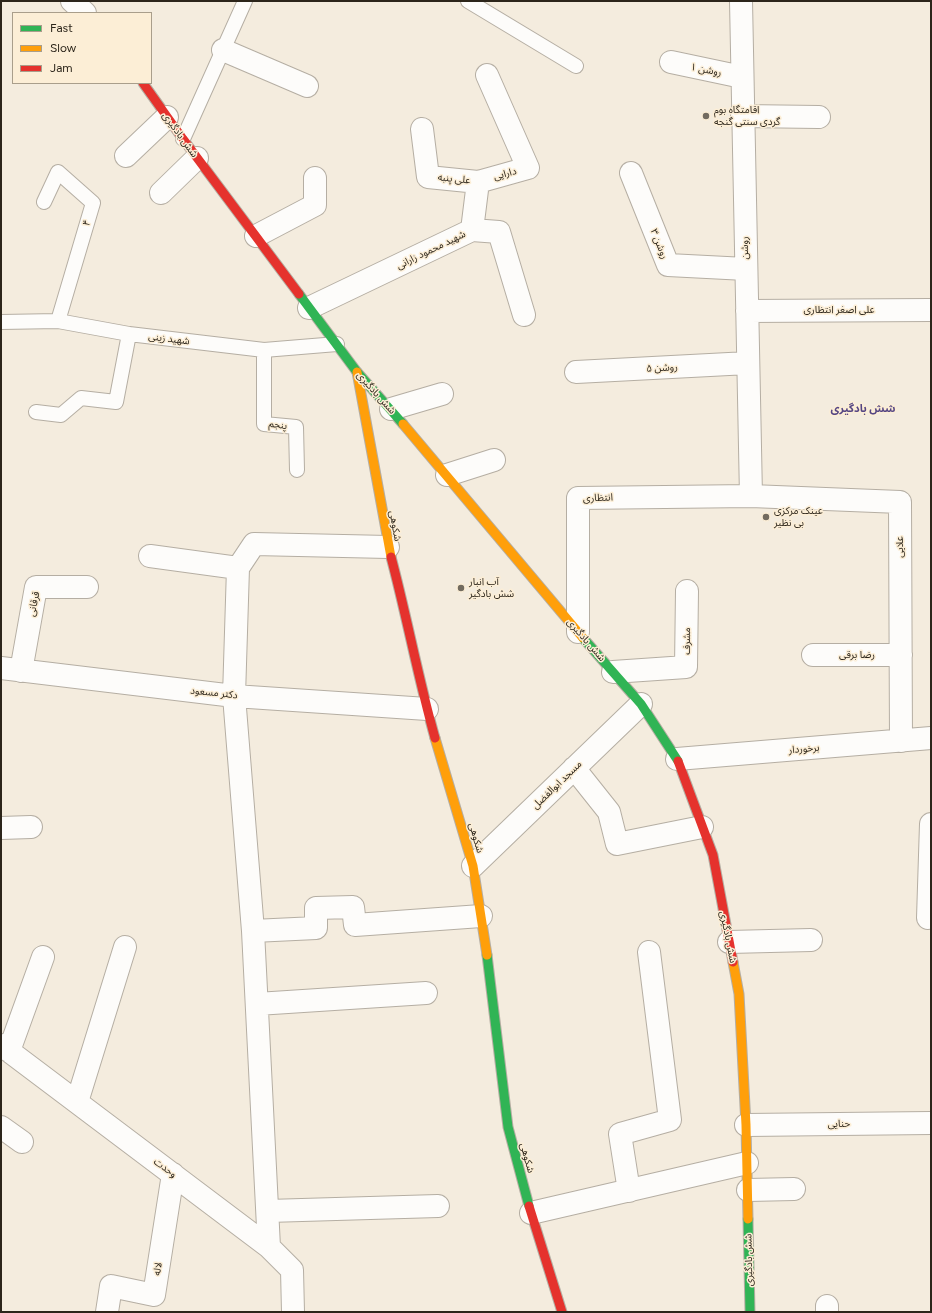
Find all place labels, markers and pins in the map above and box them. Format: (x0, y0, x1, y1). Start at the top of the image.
place label: اقامتگاه بوم گردی سنتی گنجه (714, 104, 780, 128)
marker: اقامتگاه بوم گردی سنتی گنجه (701, 111, 711, 121)
place label: عینک مرکزی بی نظیر (774, 505, 823, 528)
marker: عینک مرکزی بی نظیر (761, 512, 771, 522)
place label: آب انبار شش بادگیر (469, 576, 514, 600)
marker: آب انبار شش بادگیر (456, 583, 466, 593)

